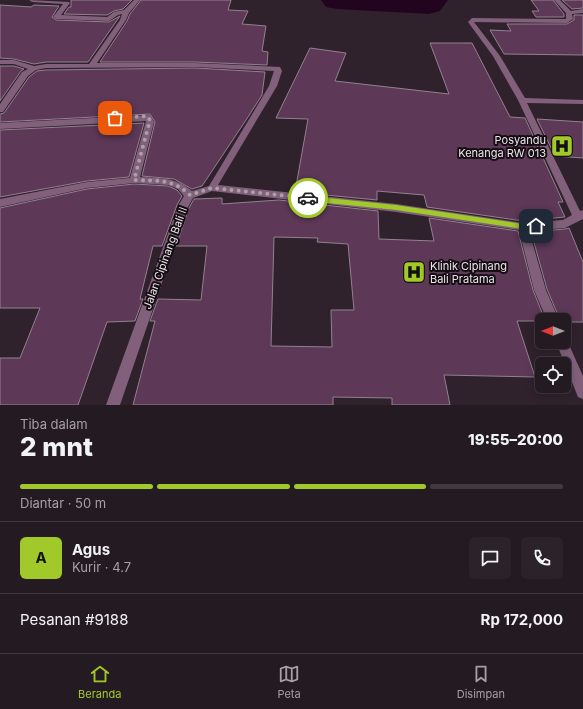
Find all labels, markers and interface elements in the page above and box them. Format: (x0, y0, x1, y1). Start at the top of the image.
pin (98, 101, 132, 135)
icon: bag (104, 107, 126, 129)
place label: Posyandu Kenanga RW 013 (458, 133, 546, 160)
hospital icon: Posyandu Kenanga RW 013 (549, 133, 575, 159)
courier (288, 178, 328, 218)
icon: car (297, 187, 319, 209)
street label: Jalan Cipinang Bali II (140, 205, 190, 311)
pin (519, 209, 553, 243)
icon: home (525, 215, 547, 237)
hospital icon: Klinik Cipinang Bali Pratama (401, 259, 427, 285)
place label: Klinik Cipinang Bali Pratama (430, 259, 507, 286)
north arrow (535, 313, 571, 349)
map controls (535, 313, 571, 393)
button: locate (535, 357, 571, 393)
text: Tiba dalam (20, 416, 88, 432)
text: 19:55–20:00 (468, 430, 563, 449)
text: 2 mnt (20, 431, 93, 462)
text: Diantar · 50 m (20, 495, 106, 511)
button: chat (469, 537, 511, 579)
button: phone (521, 537, 563, 579)
text: Agus (72, 540, 110, 559)
text: A (35, 548, 47, 567)
text: Kurir · 4.7 (72, 559, 131, 575)
text: Pesanan #9188 (20, 610, 128, 629)
text: Rp 172,000 (481, 610, 563, 629)
tab: Beranda (78, 663, 121, 701)
tab: Peta (277, 663, 301, 701)
tab: Disimpan (457, 663, 505, 701)

